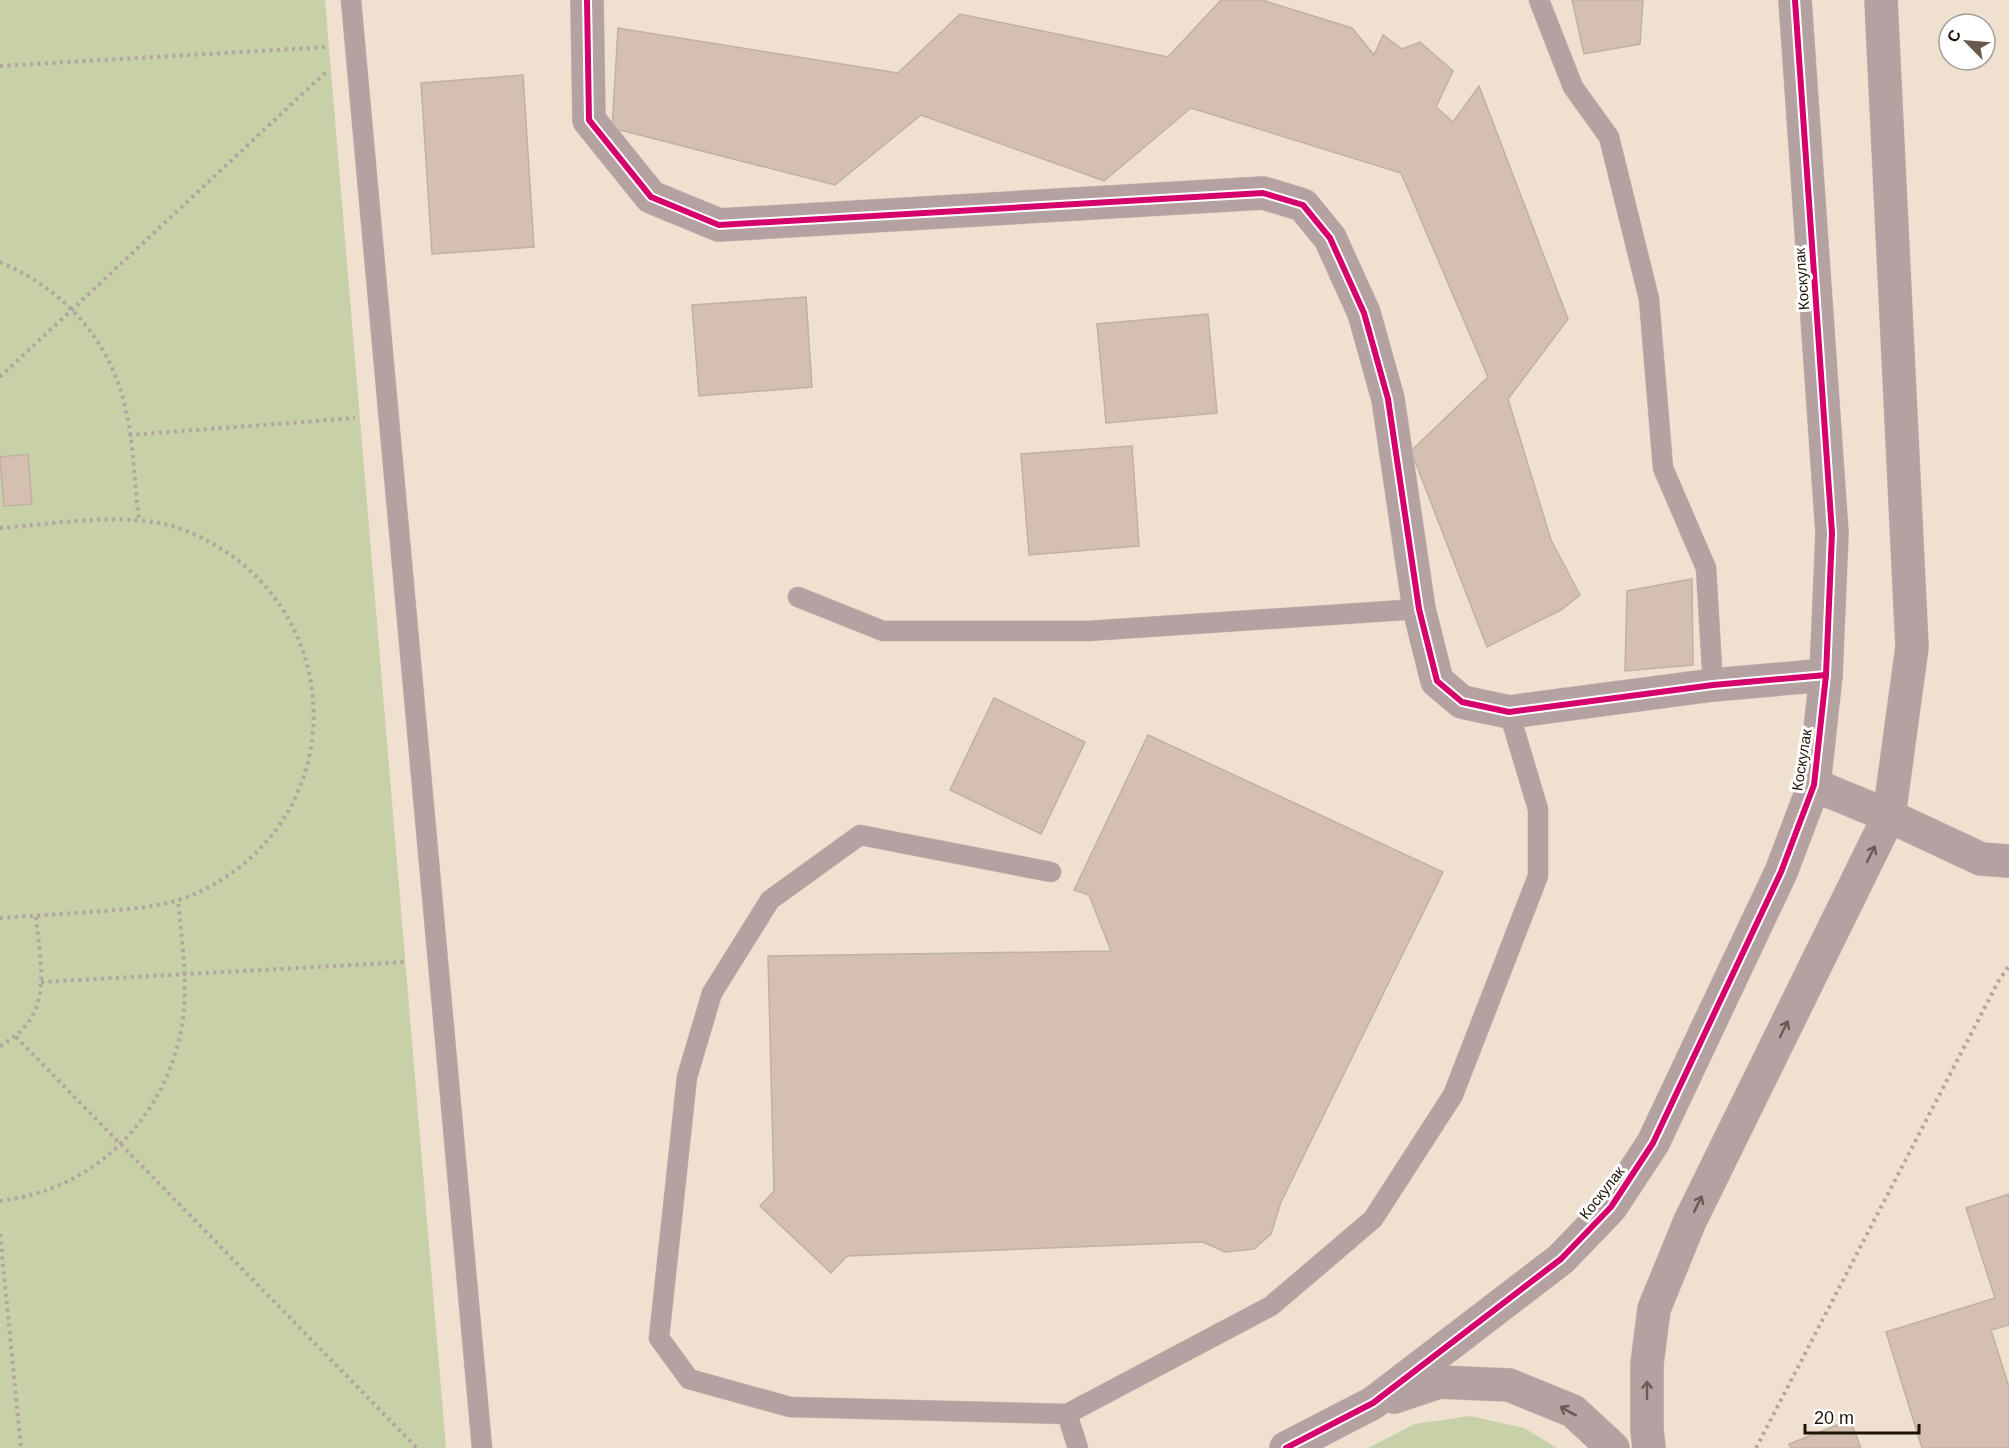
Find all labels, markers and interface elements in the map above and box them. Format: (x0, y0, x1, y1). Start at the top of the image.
north arrow (1937, 12, 1997, 72)
text: С (1944, 27, 1964, 45)
street label: Коскулак (1791, 247, 1812, 311)
street label: Коскулак (1788, 727, 1815, 792)
one-way arrow (1865, 846, 1877, 864)
one-way arrow (1779, 1021, 1791, 1039)
street label: Коскулак (1576, 1163, 1628, 1222)
one-way arrow (1693, 1195, 1705, 1213)
one-way arrow (1641, 1380, 1653, 1400)
scale bar (1805, 1397, 1919, 1435)
one-way arrow (1560, 1405, 1578, 1416)
text: 20 m (1814, 1408, 1854, 1428)

